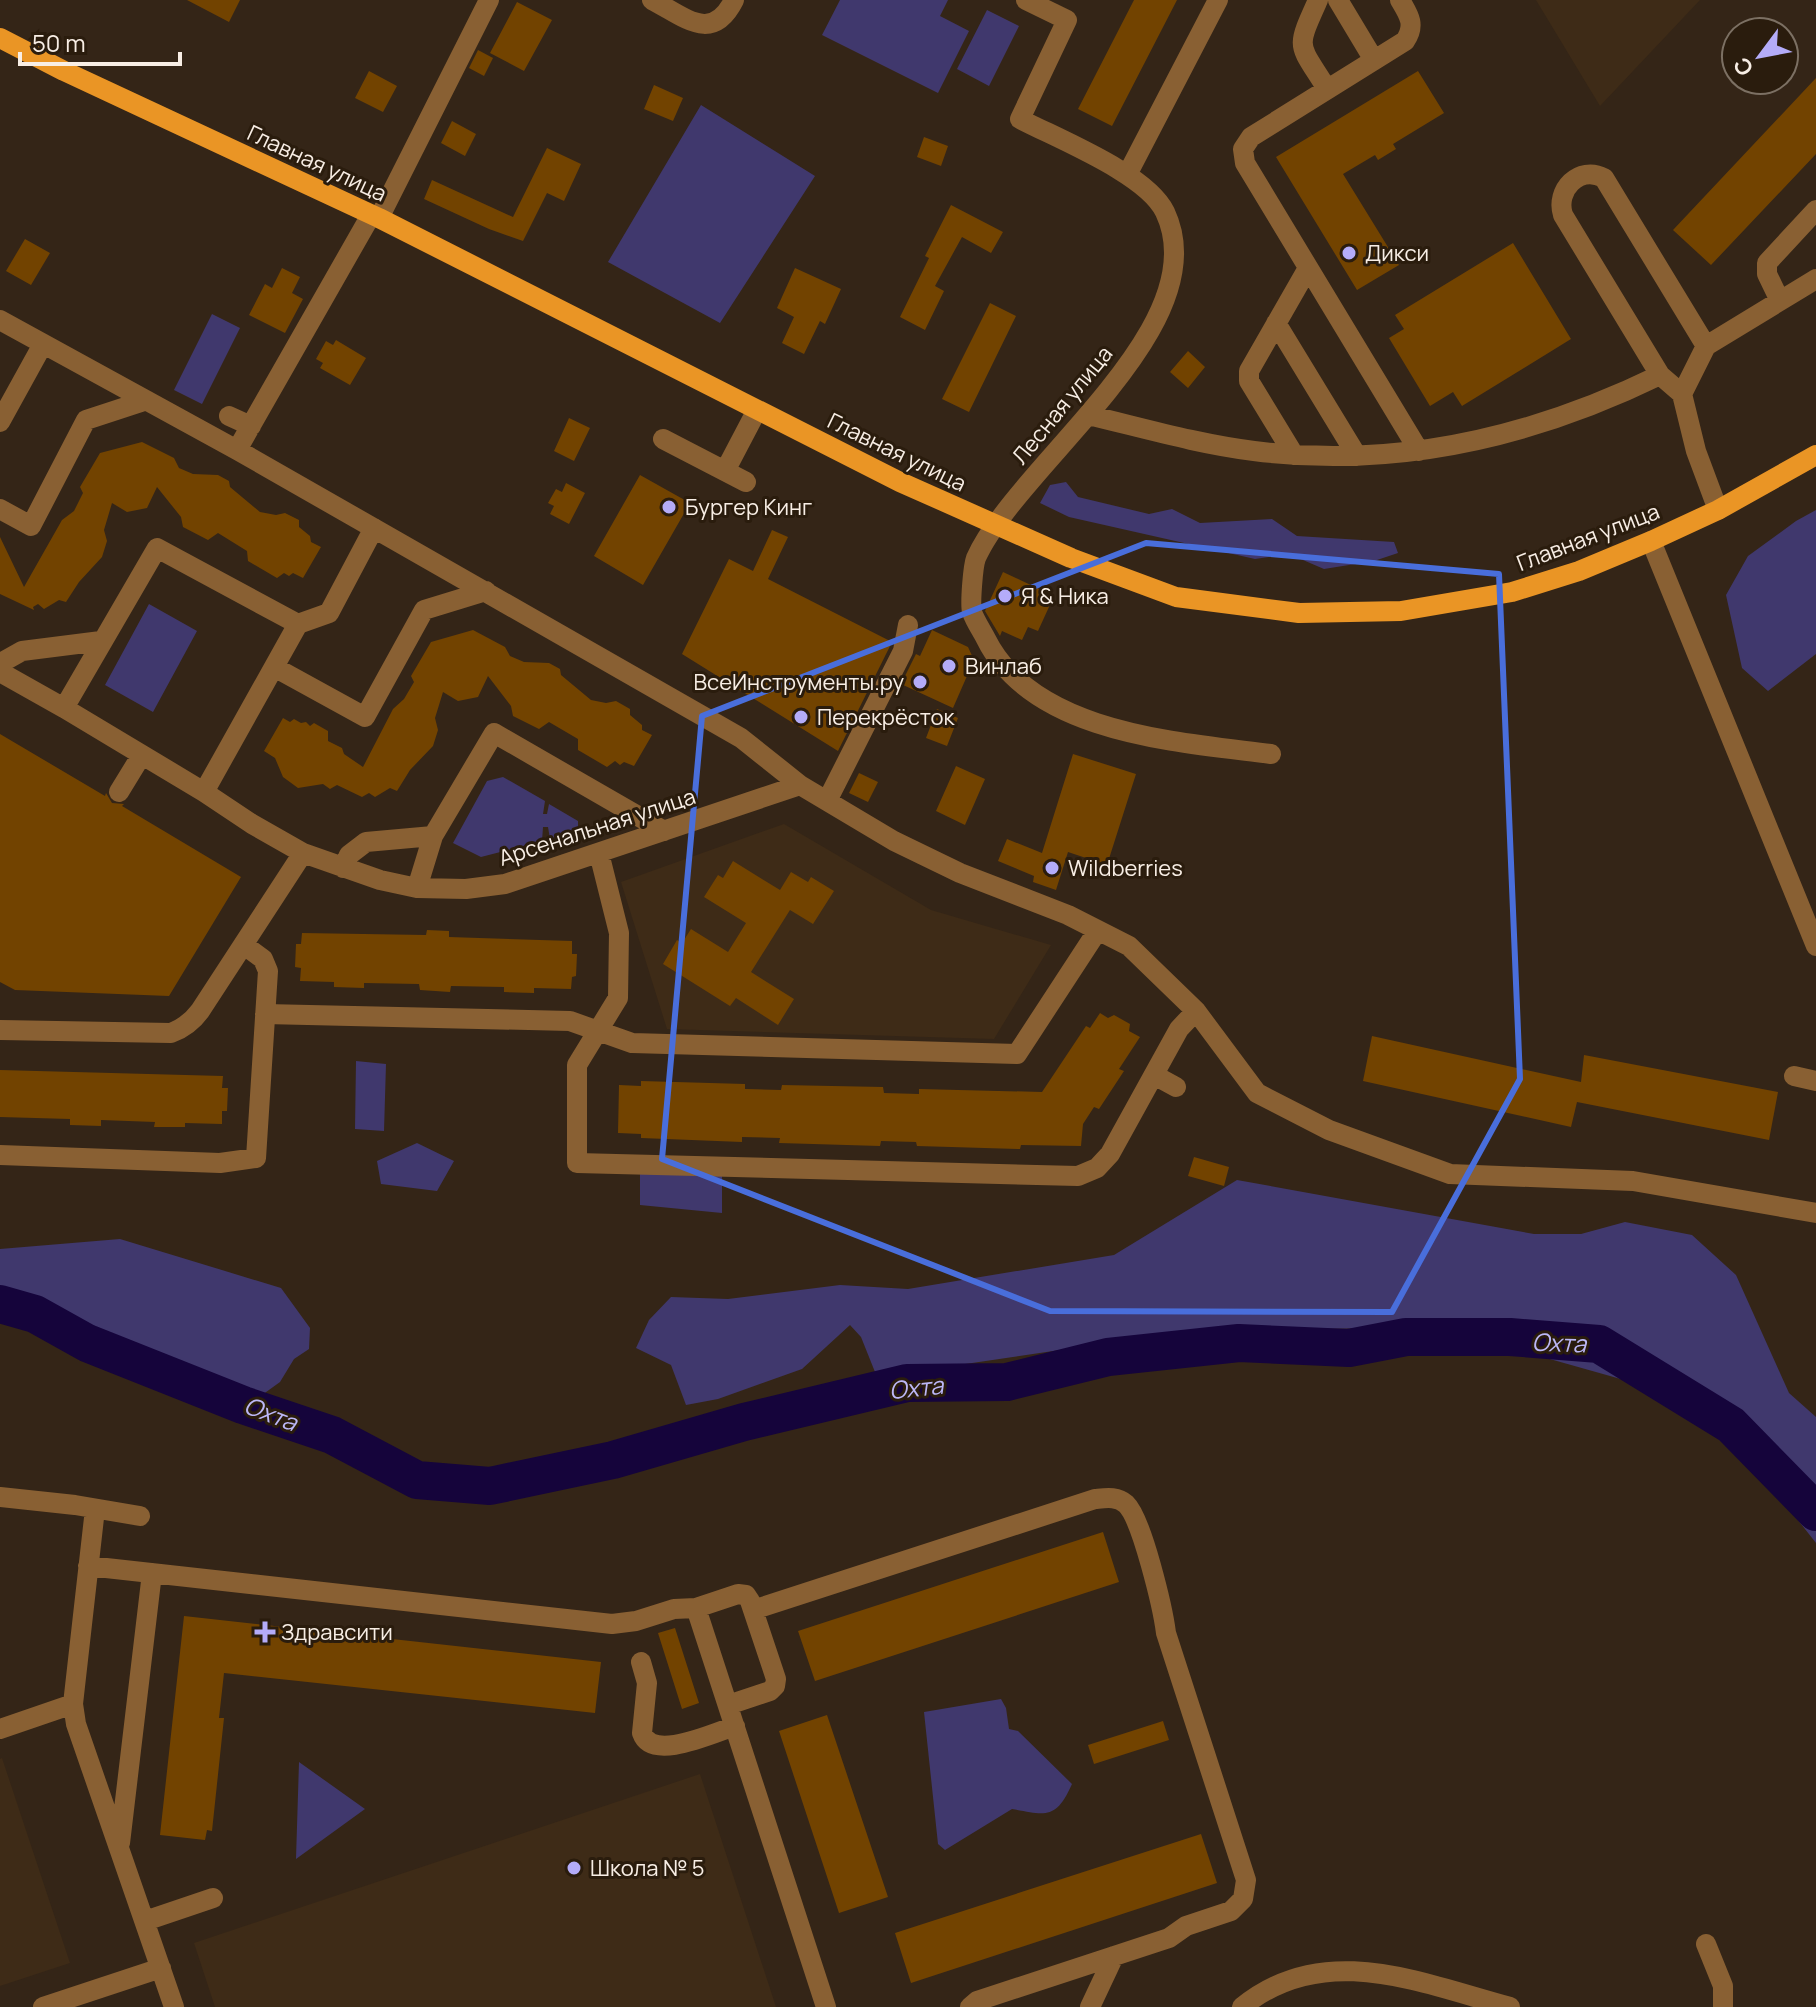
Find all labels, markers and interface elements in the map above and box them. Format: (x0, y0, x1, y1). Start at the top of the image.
scale bar (20, 16, 180, 66)
north arrow (1720, 16, 1800, 96)
text: 50 m (32, 26, 86, 59)
text: С (1726, 52, 1760, 81)
street label: Главная улица (242, 118, 392, 208)
place label: Дикси (1365, 238, 1429, 268)
marker: Дикси (1340, 244, 1358, 262)
street label: Лесная улица (1005, 339, 1119, 471)
street label: Главная улица (823, 406, 971, 498)
place label: Бургер Кинг (685, 492, 812, 522)
street label: Главная улица (1512, 496, 1664, 578)
marker: Бургер Кинг (660, 498, 678, 516)
place label: Я & Ника (1021, 581, 1109, 611)
marker: Я & Ника (996, 587, 1014, 605)
place label: Винлаб (965, 651, 1042, 681)
marker: Винлаб (940, 657, 958, 675)
place label: ВсеИнструменты.ру (693, 667, 904, 697)
marker: ВсеИнструменты.ру (911, 673, 929, 691)
place label: Перекрёсток (817, 702, 956, 732)
marker: Перекрёсток (792, 708, 810, 726)
street label: Арсенальная улица (495, 781, 699, 873)
place label: Wildberries (1068, 853, 1183, 883)
marker: Wildberries (1043, 859, 1061, 877)
water label: Охта (1531, 1325, 1588, 1359)
water label: Охта (887, 1368, 947, 1406)
water label: Охта (240, 1388, 304, 1439)
place label: Здравсити (281, 1617, 393, 1647)
marker: Здравсити (256, 1623, 274, 1641)
place label: Школа № 5 (590, 1853, 704, 1883)
marker: Школа № 5 (565, 1859, 583, 1877)

